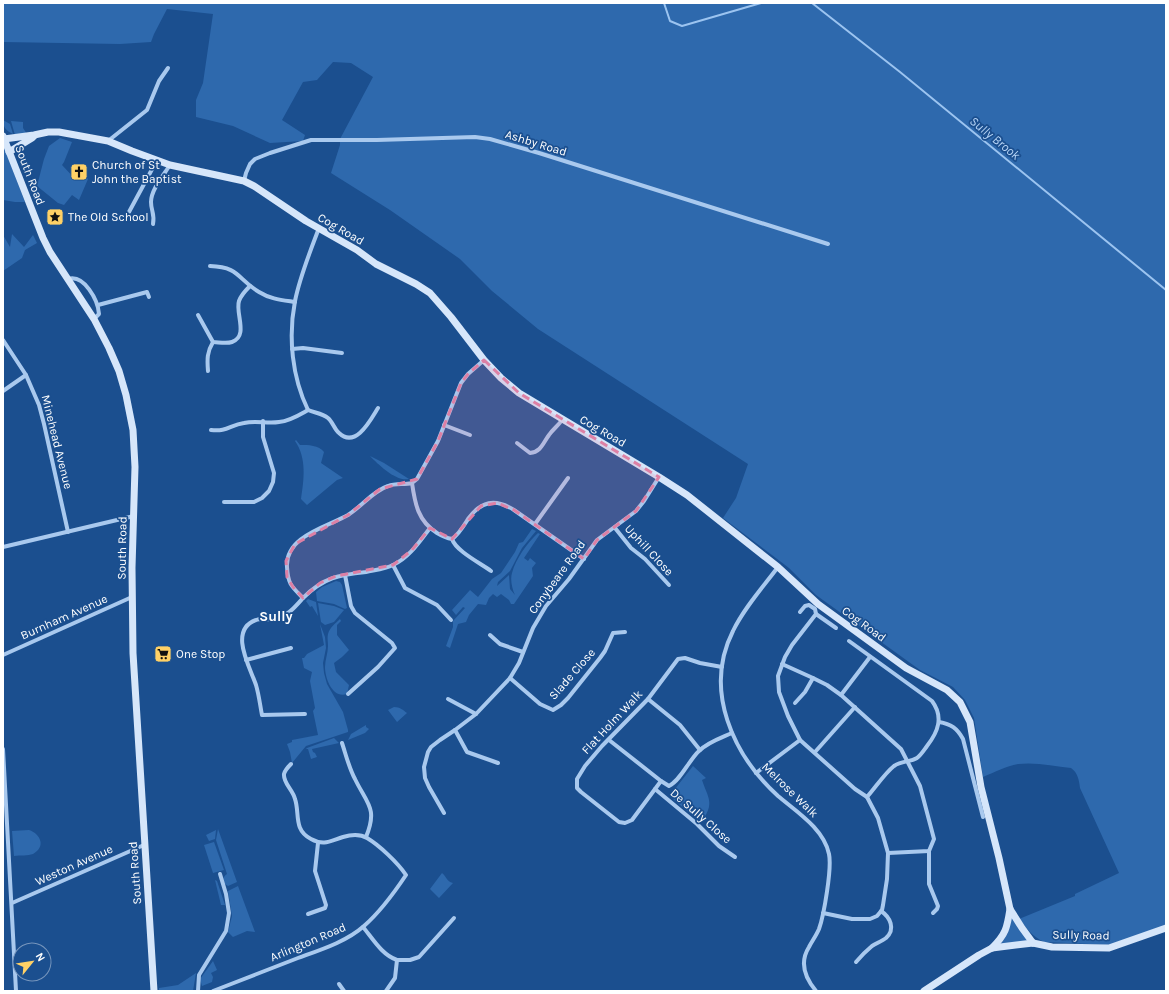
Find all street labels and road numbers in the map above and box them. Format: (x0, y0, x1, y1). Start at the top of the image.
street label: Ashby Road (504, 127, 568, 159)
street label: South Road (12, 143, 48, 207)
street label: Cog Road (315, 210, 367, 248)
street label: Minehead Avenue (39, 393, 75, 491)
street label: Cog Road (577, 412, 629, 450)
street label: South Road (114, 516, 130, 580)
street label: Uphill Close (622, 521, 676, 579)
street label: Conybeare Road (526, 537, 588, 617)
street label: Burnham Avenue (18, 592, 110, 642)
street label: Cog Road (839, 603, 889, 645)
street label: Slade Close (546, 646, 598, 702)
street label: Flat Holm Walk (579, 687, 645, 757)
street label: Melrose Walk (759, 760, 821, 821)
street label: De Sully Close (668, 786, 734, 846)
street label: South Road (126, 841, 144, 905)
street label: Weston Avenue (33, 842, 115, 888)
street label: Arlington Road (268, 920, 348, 964)
street label: Sully Road (1052, 928, 1110, 942)

